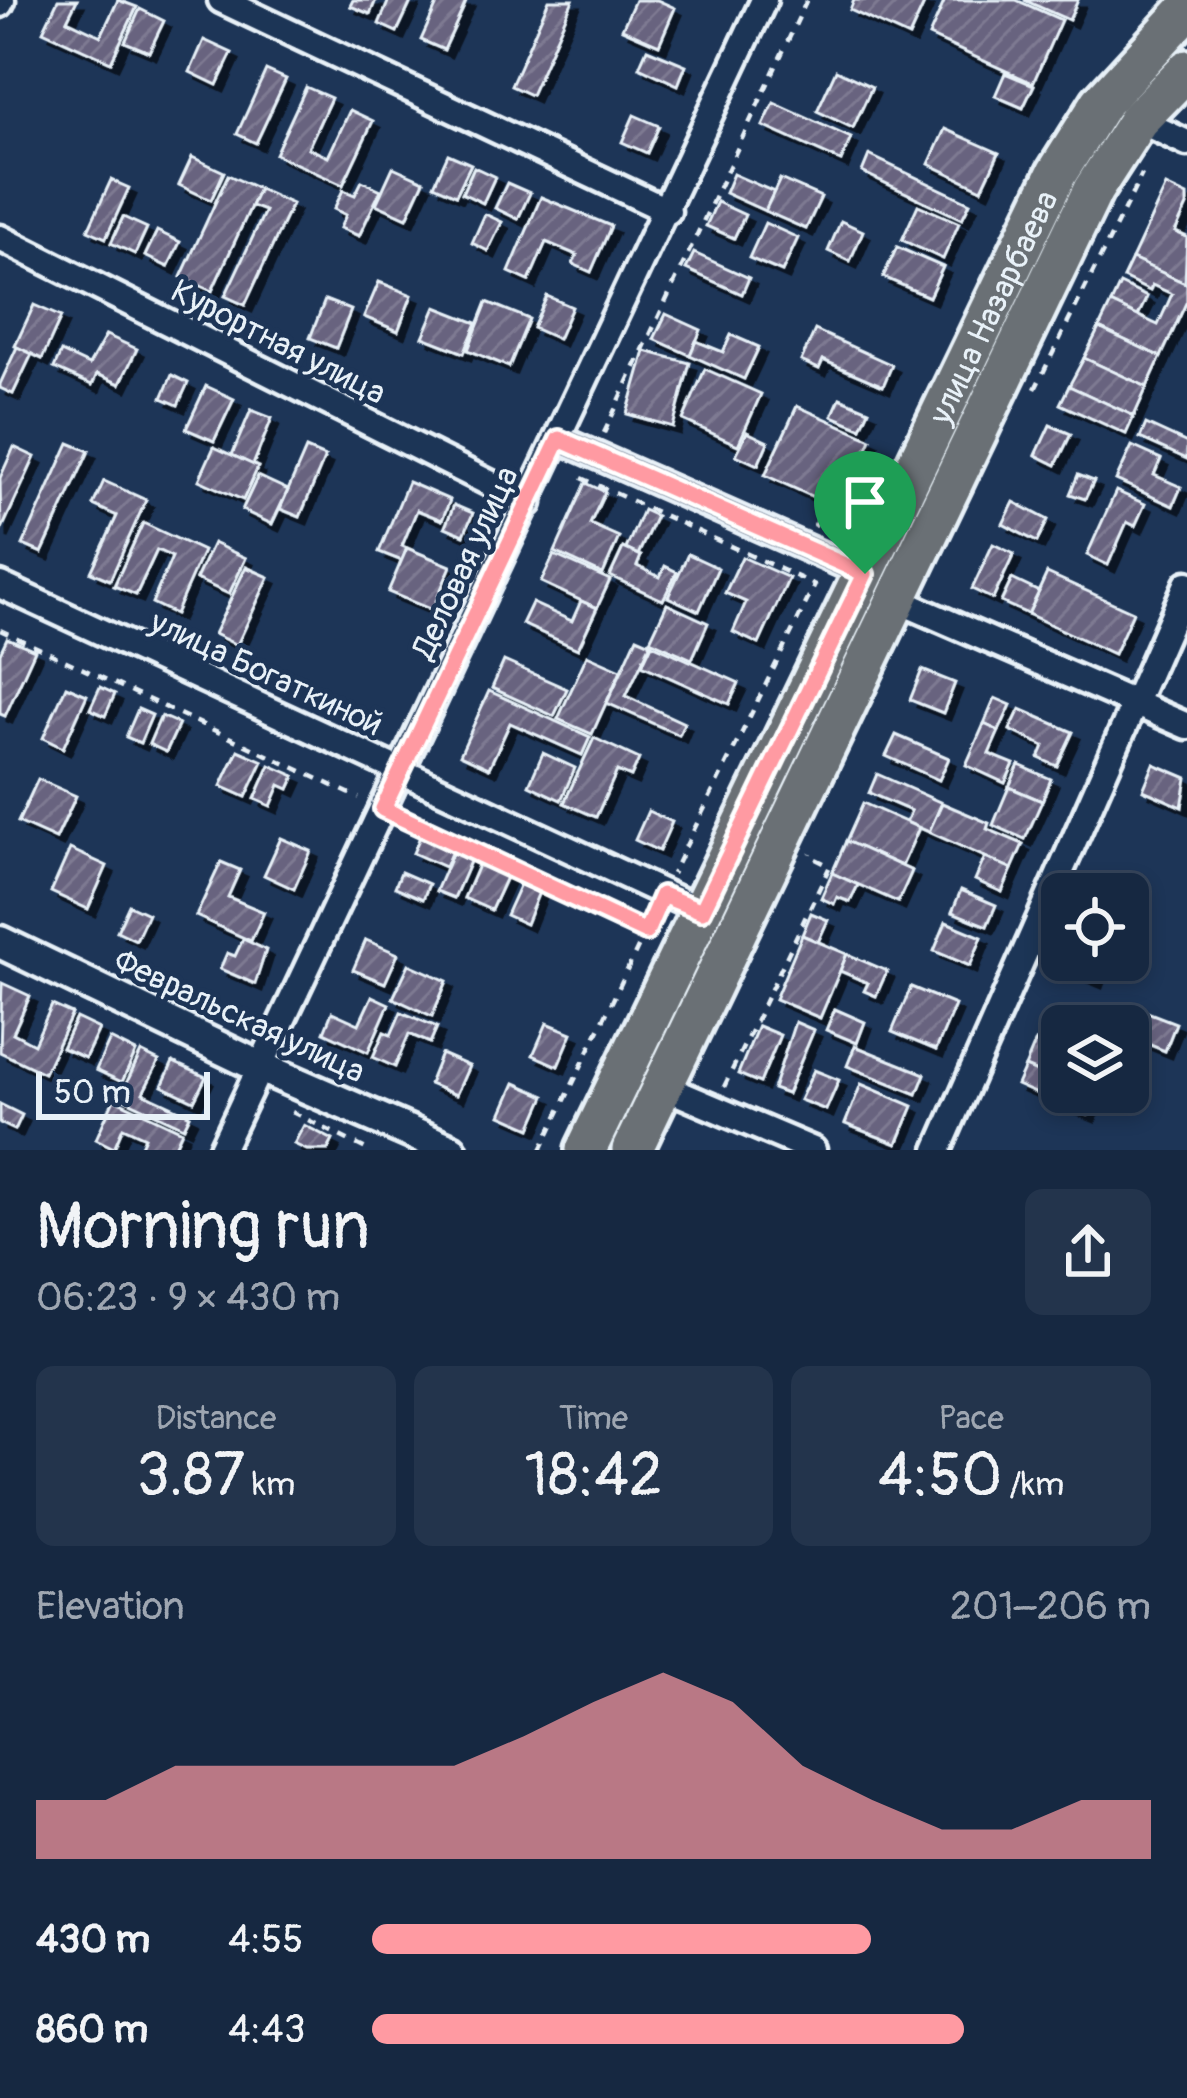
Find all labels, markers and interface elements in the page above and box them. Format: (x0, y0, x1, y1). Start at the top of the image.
street label: улица Назарбаева (920, 184, 1068, 432)
street label: Курортная улица (164, 271, 392, 414)
pin (814, 451, 916, 574)
street label: Деловая улица (402, 460, 528, 666)
icon: arrive (832, 469, 898, 535)
street label: улица Богаткиной (143, 601, 389, 745)
map controls (1041, 873, 1149, 1113)
button: locate (1041, 873, 1149, 981)
street label: Февральская улица (107, 940, 371, 1092)
button: layers (1041, 1005, 1149, 1113)
scale bar (36, 1066, 210, 1119)
text: 50 m (54, 1072, 131, 1113)
text: Morning run (36, 1186, 370, 1269)
button: share (1025, 1189, 1151, 1315)
text: 06:23 · 9 × 430 m (36, 1273, 340, 1322)
text: Distance (155, 1398, 276, 1439)
text: Time (559, 1398, 628, 1439)
text: Pace (939, 1398, 1004, 1439)
text: 3.87 (136, 1439, 245, 1514)
text: 18:42 (524, 1439, 663, 1514)
text: 4:50 (878, 1439, 1002, 1514)
text: km (245, 1464, 295, 1505)
text: /km (1002, 1464, 1064, 1505)
text: Elevation (36, 1582, 185, 1631)
text: 201–206 m (950, 1582, 1151, 1631)
text: 430 m (36, 1915, 150, 1964)
text: 4:55 (228, 1915, 303, 1964)
text: 860 m (36, 2005, 148, 2054)
text: 4:43 (228, 2005, 305, 2054)

